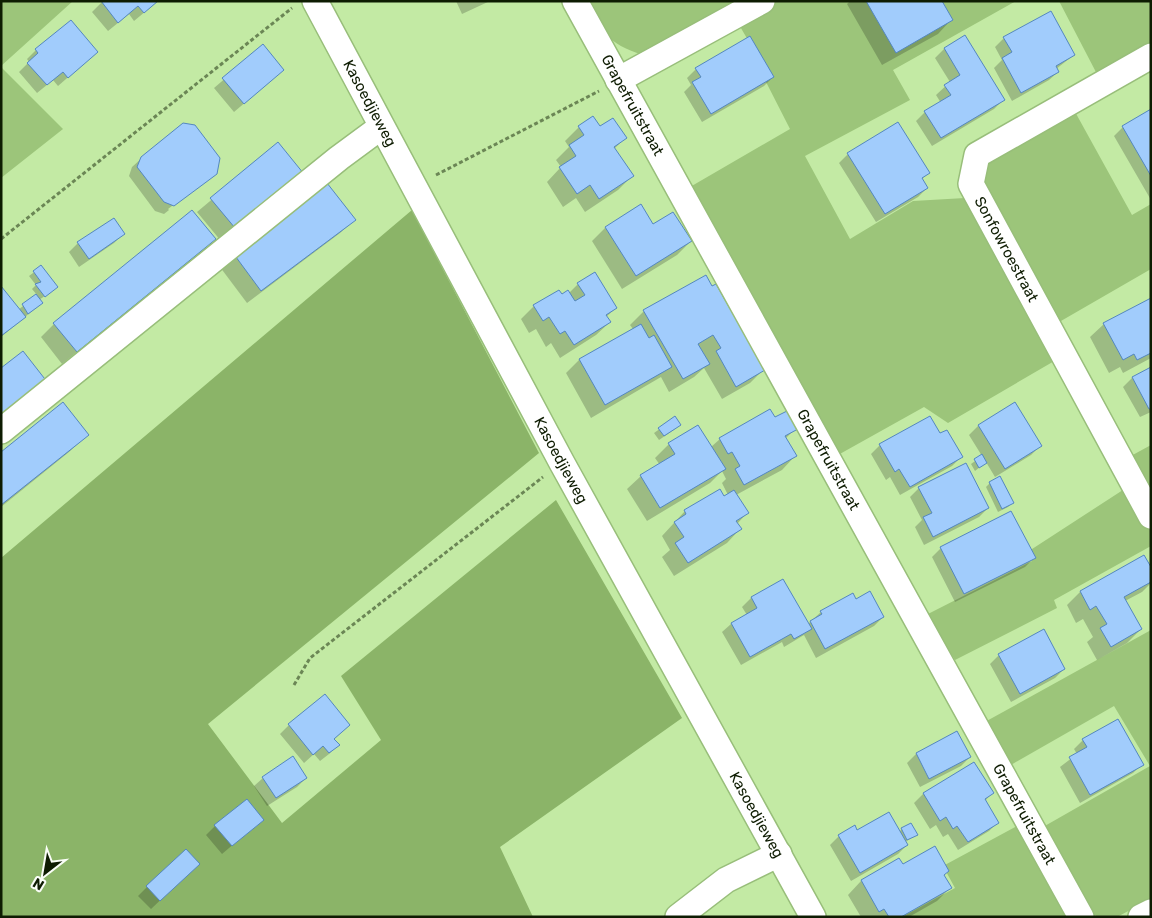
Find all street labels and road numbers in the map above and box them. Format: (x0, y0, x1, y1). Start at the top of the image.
street label: Grapefruitstraat (597, 51, 668, 159)
street label: Kasoedjieweg (339, 57, 400, 150)
street label: Sonfowroestraat (971, 193, 1042, 305)
street label: Grapefruitstraat (793, 406, 864, 514)
street label: Kasoedjieweg (530, 414, 592, 507)
street label: Grapefruitstraat (989, 760, 1059, 868)
street label: Kasoedjieweg (726, 769, 788, 861)

